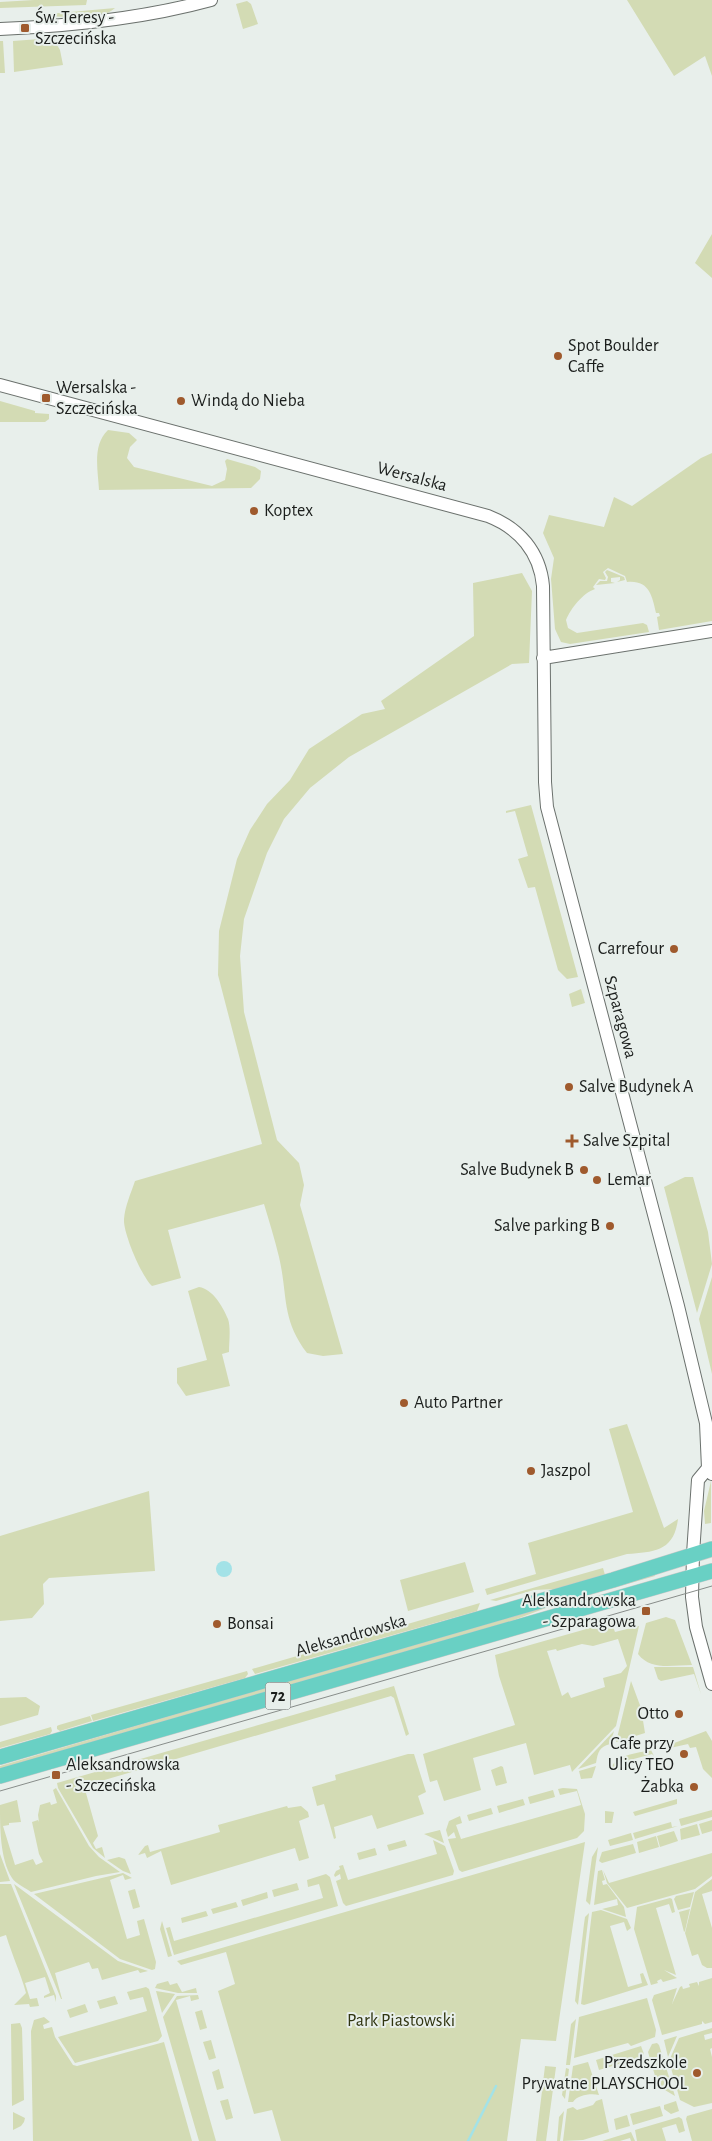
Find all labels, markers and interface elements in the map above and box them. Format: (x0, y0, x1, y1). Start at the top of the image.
place label: Św. Teresy - Szczecińska (35, 6, 116, 48)
marker: Św. Teresy - Szczecińska (19, 22, 31, 34)
place label: Spot Boulder Caffe (568, 337, 659, 376)
marker: Spot Boulder Caffe (552, 350, 564, 362)
place label: Wersalska - Szczecińska (56, 379, 137, 418)
marker: Wersalska - Szczecińska (40, 392, 52, 404)
place label: Windą do Nieba (191, 392, 305, 410)
marker: Windą do Nieba (175, 395, 187, 407)
street label: Wersalska (375, 459, 449, 495)
place label: Koptex (264, 502, 313, 520)
marker: Koptex (248, 505, 260, 517)
place label: Carrefour (598, 940, 664, 958)
marker: Carrefour (668, 943, 680, 955)
street label: Szparagowa (600, 974, 640, 1060)
place label: Salve Budynek A (579, 1078, 694, 1096)
marker: Salve Budynek A (563, 1081, 575, 1093)
place label: Salve Szpital (583, 1132, 670, 1150)
marker: Salve Szpital (565, 1134, 579, 1148)
place label: Salve Budynek B (460, 1161, 574, 1179)
marker: Salve Budynek B (578, 1164, 590, 1176)
place label: Lemar (607, 1171, 651, 1189)
marker: Lemar (591, 1174, 603, 1186)
place label: Salve parking B (494, 1217, 600, 1235)
marker: Salve parking B (604, 1220, 616, 1232)
place label: Auto Partner (414, 1394, 503, 1412)
marker: Auto Partner (398, 1397, 410, 1409)
place label: Jaszpol (541, 1462, 591, 1480)
marker: Jaszpol (525, 1465, 537, 1477)
place label: Aleksandrowska - Szparagowa (522, 1592, 636, 1631)
marker: Aleksandrowska - Szparagowa (640, 1605, 652, 1617)
street label: Aleksandrowska (294, 1612, 408, 1660)
place label: Bonsai (227, 1615, 274, 1633)
marker: Bonsai (211, 1618, 223, 1630)
road number: 72 (266, 1682, 290, 1710)
place label: Otto (638, 1705, 669, 1723)
marker: Otto (673, 1708, 685, 1720)
place label: Cafe przy Ulicy TEO (608, 1735, 674, 1774)
marker: Cafe przy Ulicy TEO (678, 1748, 690, 1760)
place label: Aleksandrowska - Szczecińska (66, 1756, 180, 1795)
marker: Aleksandrowska - Szczecińska (50, 1769, 62, 1781)
place label: Żabka (641, 1776, 684, 1796)
marker: Żabka (688, 1781, 700, 1793)
park label: Park Piastowski (347, 2012, 455, 2030)
place label: Przedszkole Prywatne PLAYSCHOOL (522, 2054, 688, 2093)
marker: Przedszkole Prywatne PLAYSCHOOL (691, 2067, 703, 2079)

